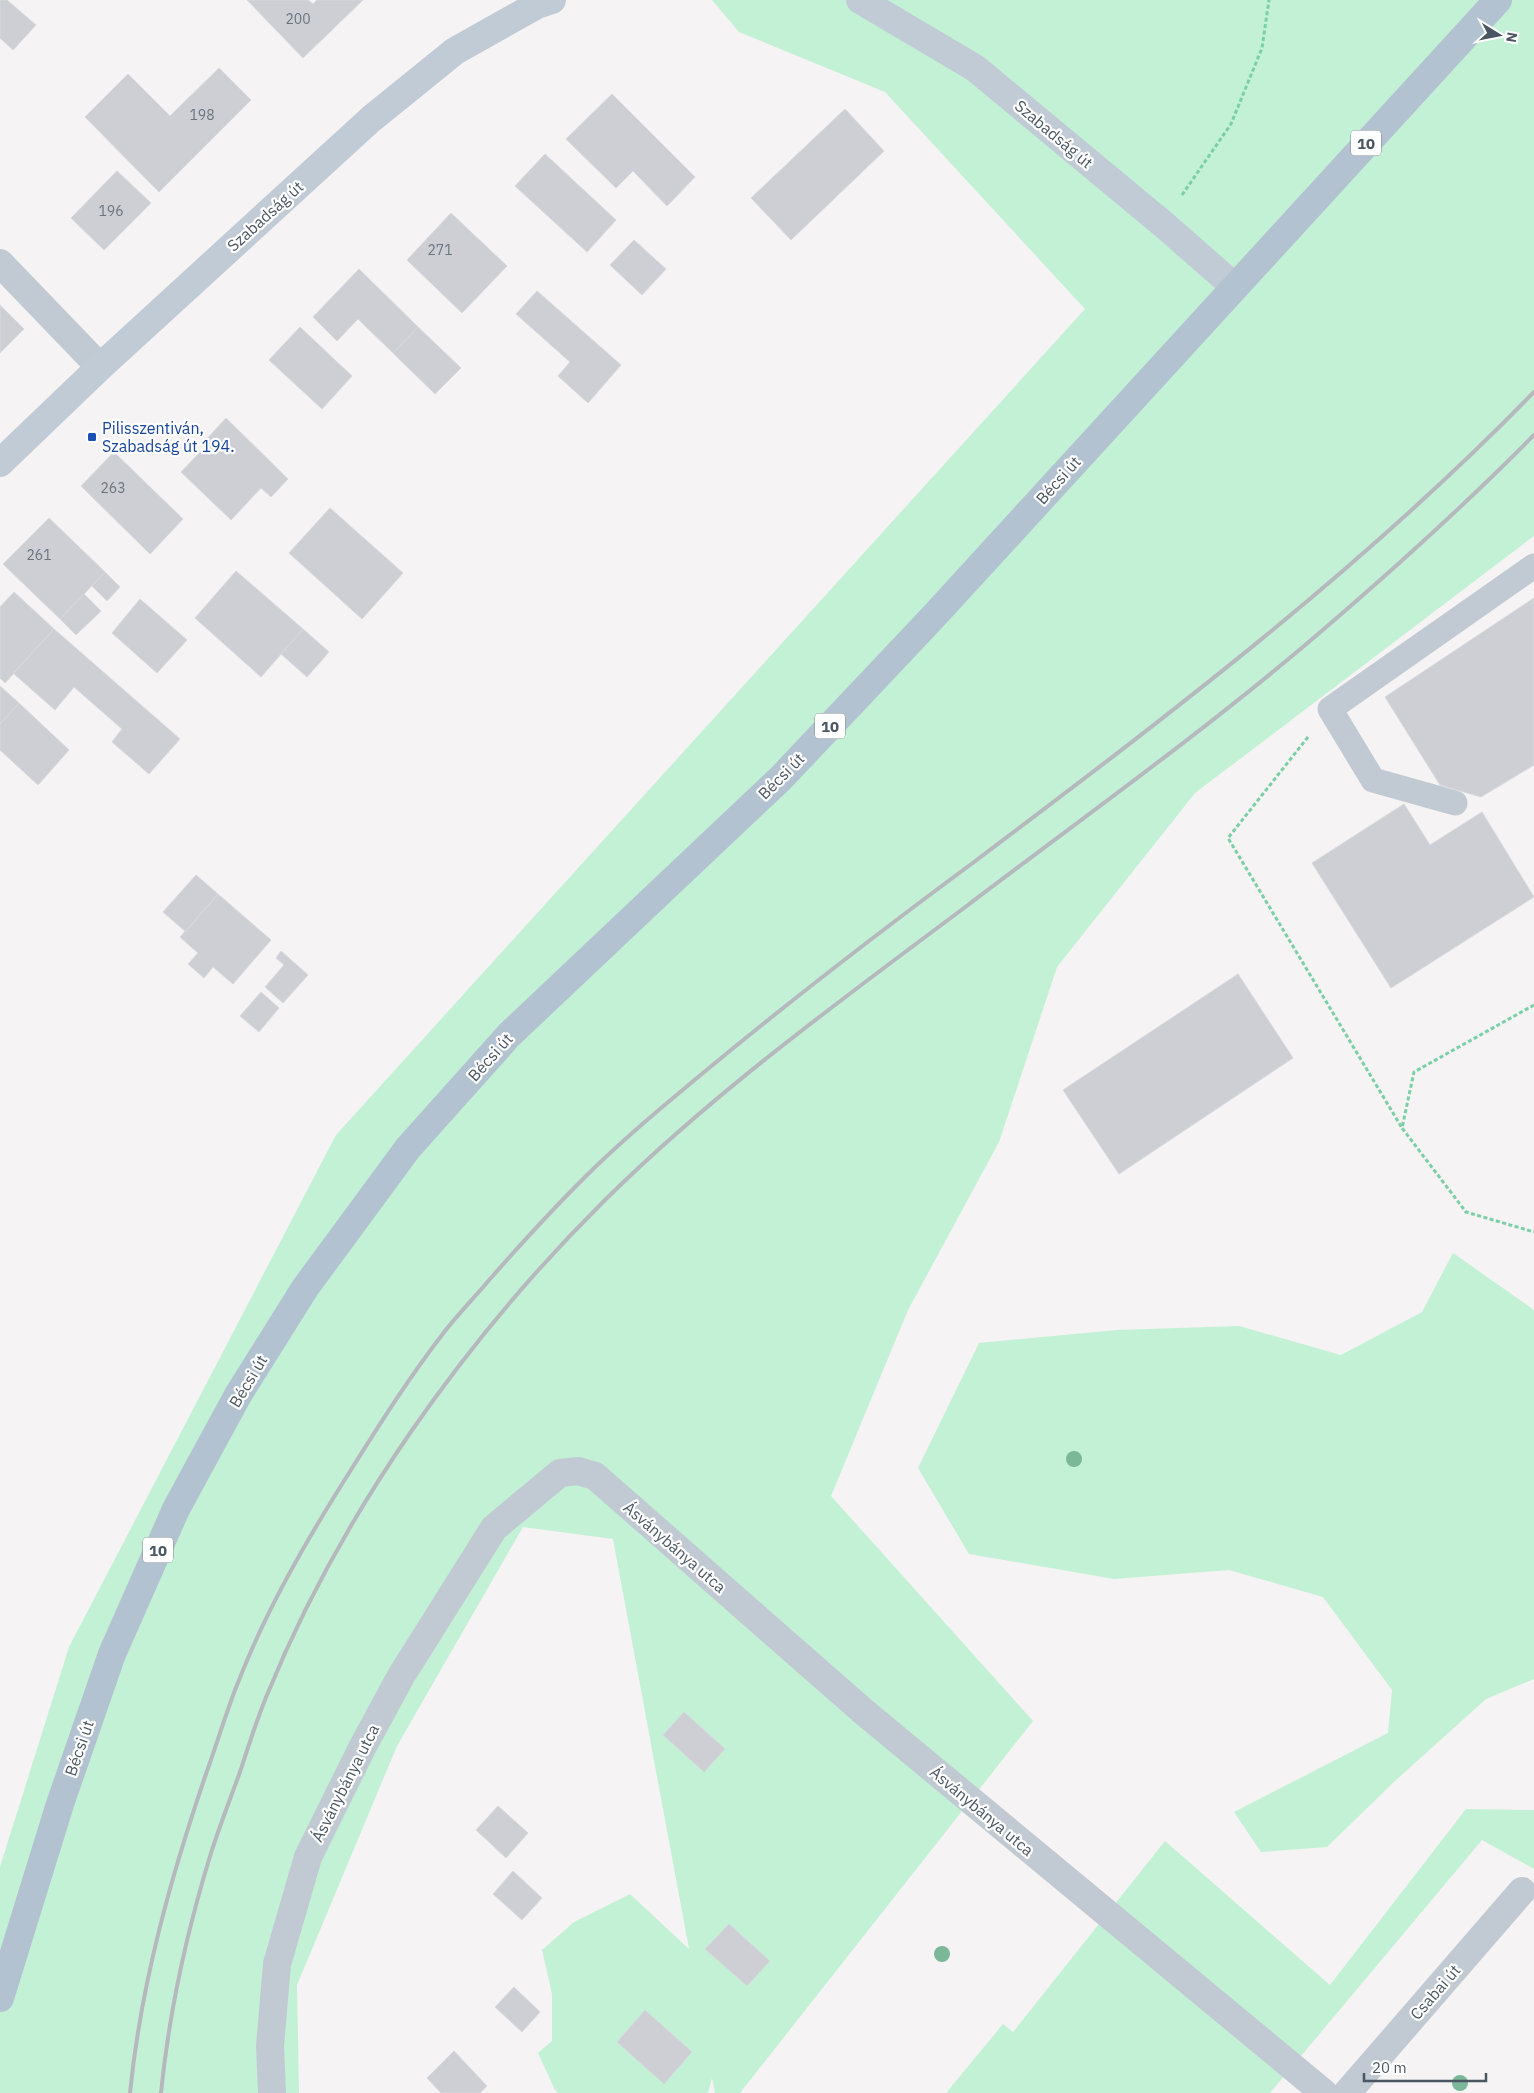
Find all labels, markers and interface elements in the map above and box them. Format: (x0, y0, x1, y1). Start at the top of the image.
house number: 200 (285, 10, 311, 28)
north arrow (1474, 10, 1524, 60)
text: N (1502, 31, 1522, 44)
street label: Szabadság út (1011, 96, 1097, 172)
house number: 198 (189, 106, 215, 124)
road number: 10 (1351, 130, 1381, 156)
street label: Szabadság út (223, 177, 307, 255)
house number: 196 (98, 202, 124, 220)
house number: 271 (427, 241, 453, 259)
place label: Pilisszentiván, Szabadság út 194. (102, 418, 235, 456)
marker: Pilisszentiván, Szabadság út 194. (86, 431, 98, 443)
street label: Bécsi út (1031, 452, 1085, 508)
house number: 263 (100, 479, 126, 497)
house number: 261 (26, 546, 52, 564)
road number: 10 (815, 714, 845, 738)
street label: Bécsi út (754, 749, 808, 803)
street label: Bécsi út (463, 1029, 517, 1085)
street label: Bécsi út (225, 1351, 271, 1411)
street label: Ásványbánya utca (620, 1496, 731, 1597)
road number: 10 (143, 1538, 173, 1562)
street label: Bécsi út (60, 1718, 98, 1778)
street label: Ásványbánya utca (306, 1720, 383, 1845)
street label: Ásványbánya utca (926, 1761, 1039, 1860)
street label: Csabai út (1406, 1960, 1464, 2024)
scale bar (1364, 2050, 1486, 2082)
text: 20 m (1372, 2058, 1407, 2077)

